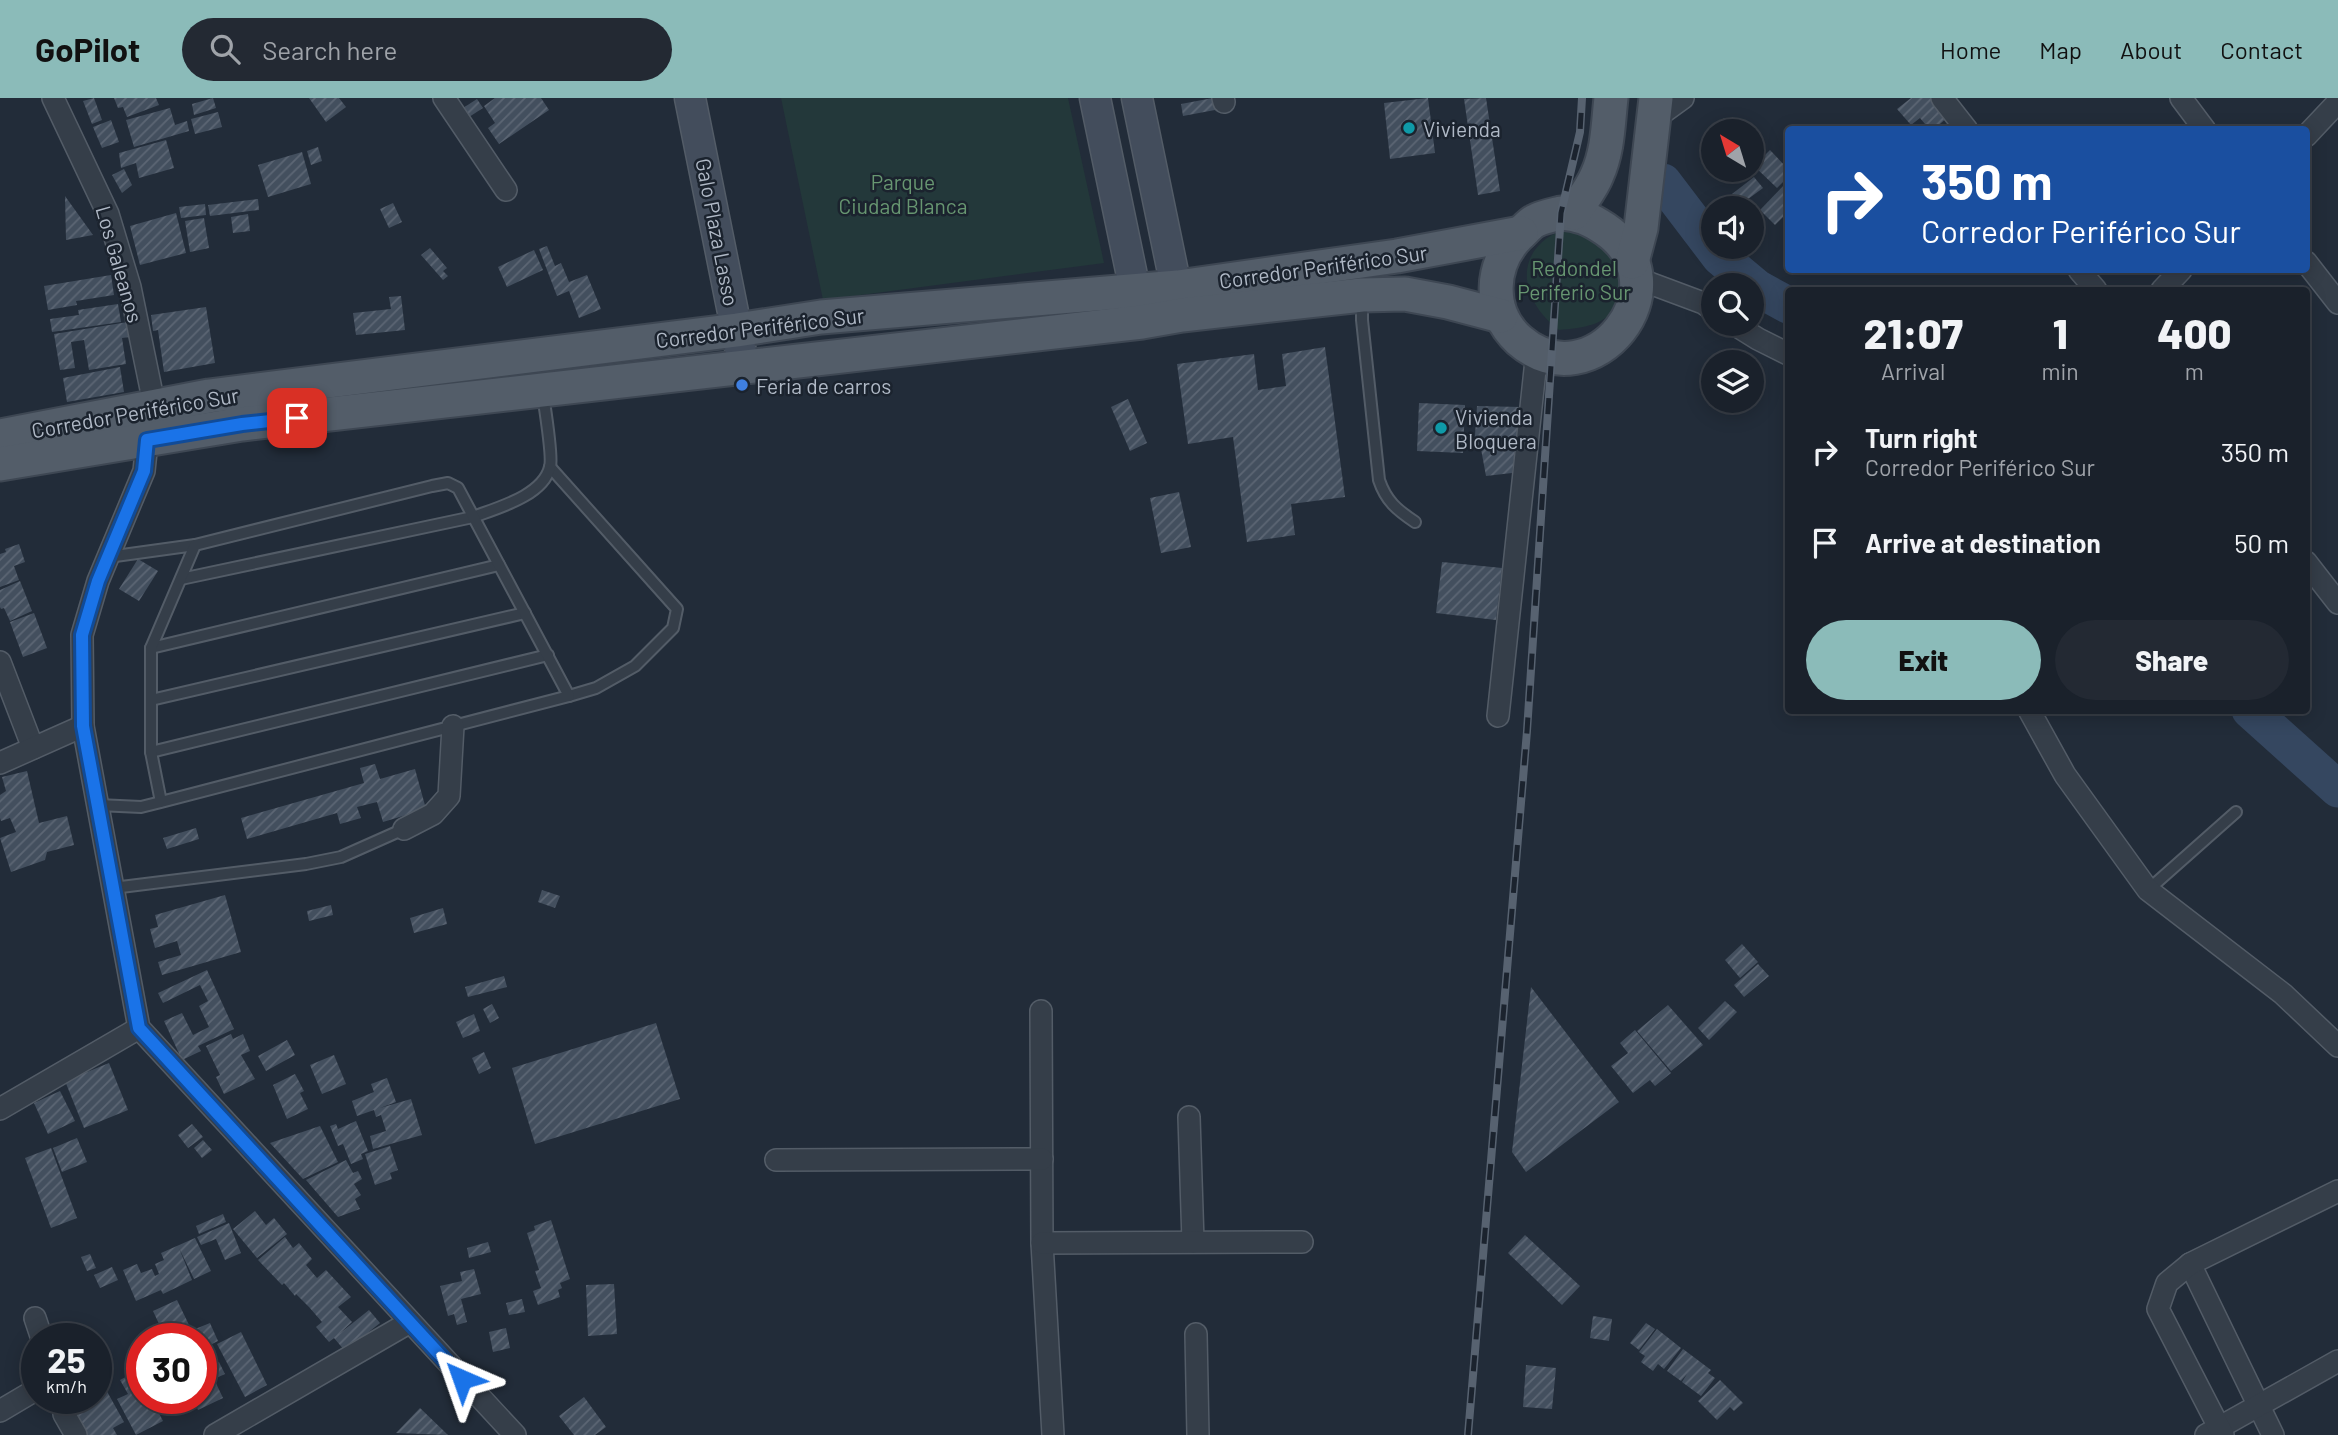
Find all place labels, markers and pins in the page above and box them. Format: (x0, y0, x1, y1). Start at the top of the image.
place label: Vivienda (1423, 116, 1501, 141)
marker: Vivienda (1401, 120, 1417, 136)
place label: Feria de carros (756, 373, 891, 398)
marker: Feria de carros (734, 377, 750, 393)
pin (267, 388, 327, 448)
place label: Vivienda Bloquera (1455, 404, 1537, 453)
marker: Vivienda Bloquera (1433, 420, 1449, 436)

